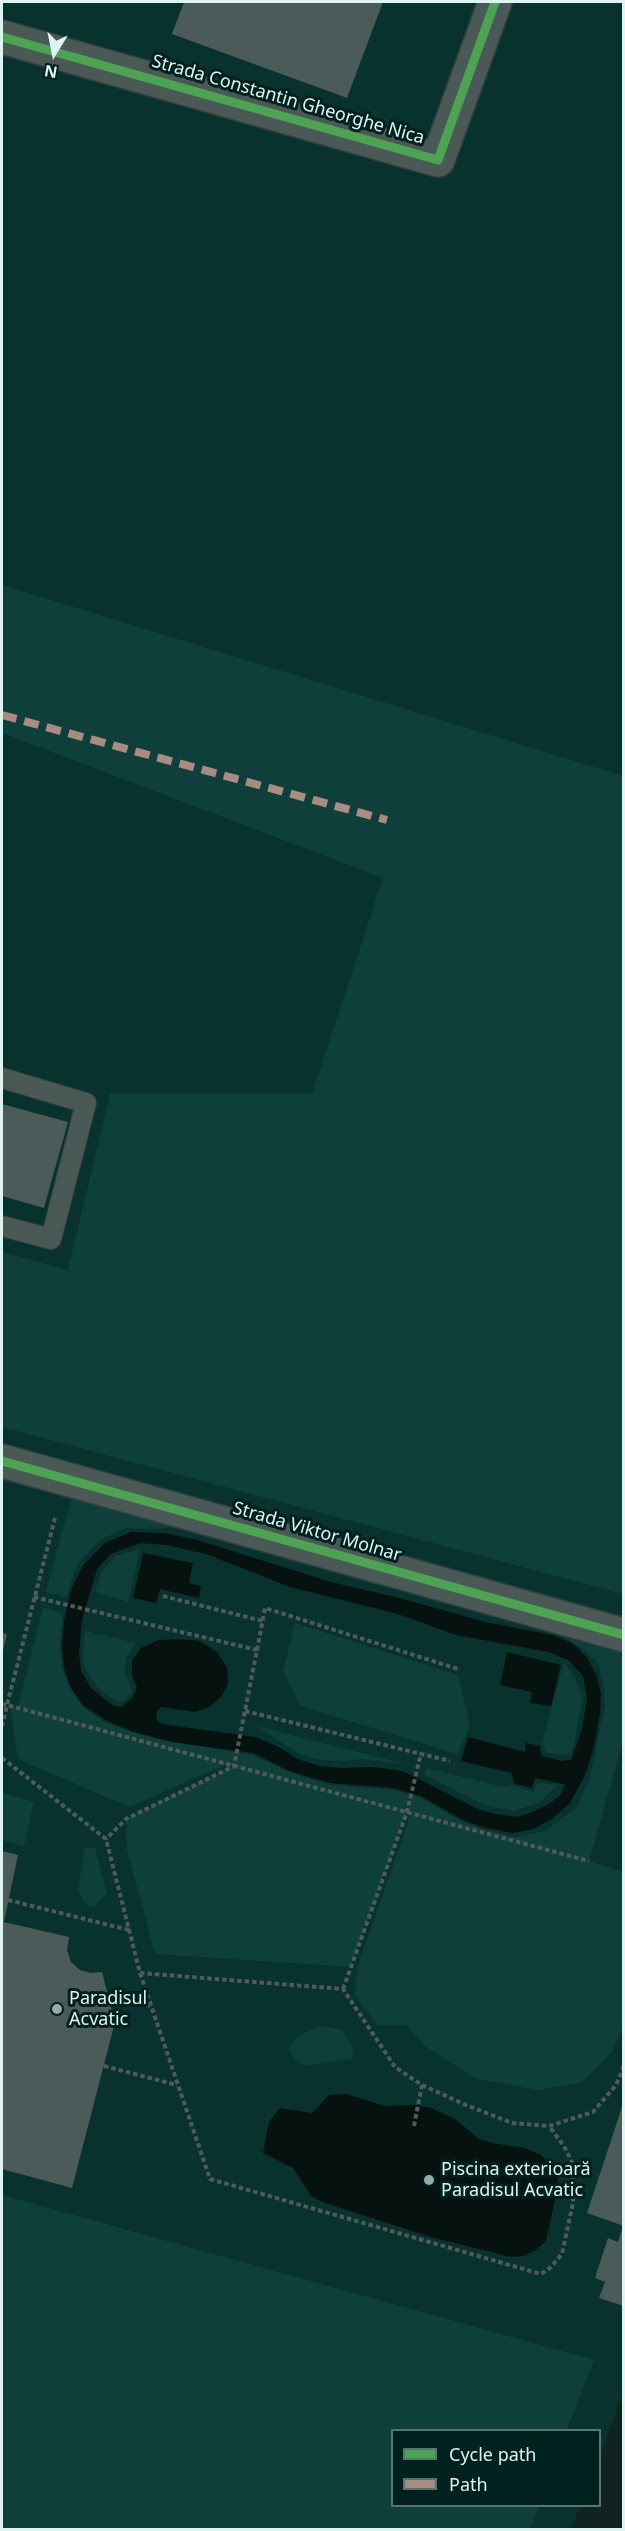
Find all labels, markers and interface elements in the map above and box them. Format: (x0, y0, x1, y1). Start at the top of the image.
north arrow (24, 24, 84, 84)
street label: Strada Constantin Gheorghe Nica (149, 51, 427, 149)
text: N (43, 60, 59, 84)
street label: Strada Viktor Molnar (230, 1498, 404, 1566)
place label: Paradisul Acvatic (69, 1988, 147, 2030)
marker: Paradisul Acvatic (50, 2002, 64, 2016)
place label: Piscina exterioară Paradisul Acvatic (441, 2159, 591, 2202)
marker: Piscina exterioară Paradisul Acvatic (422, 2173, 436, 2187)
legend (391, 2429, 601, 2507)
text: Cycle path (449, 2442, 536, 2466)
text: Path (449, 2472, 488, 2496)

